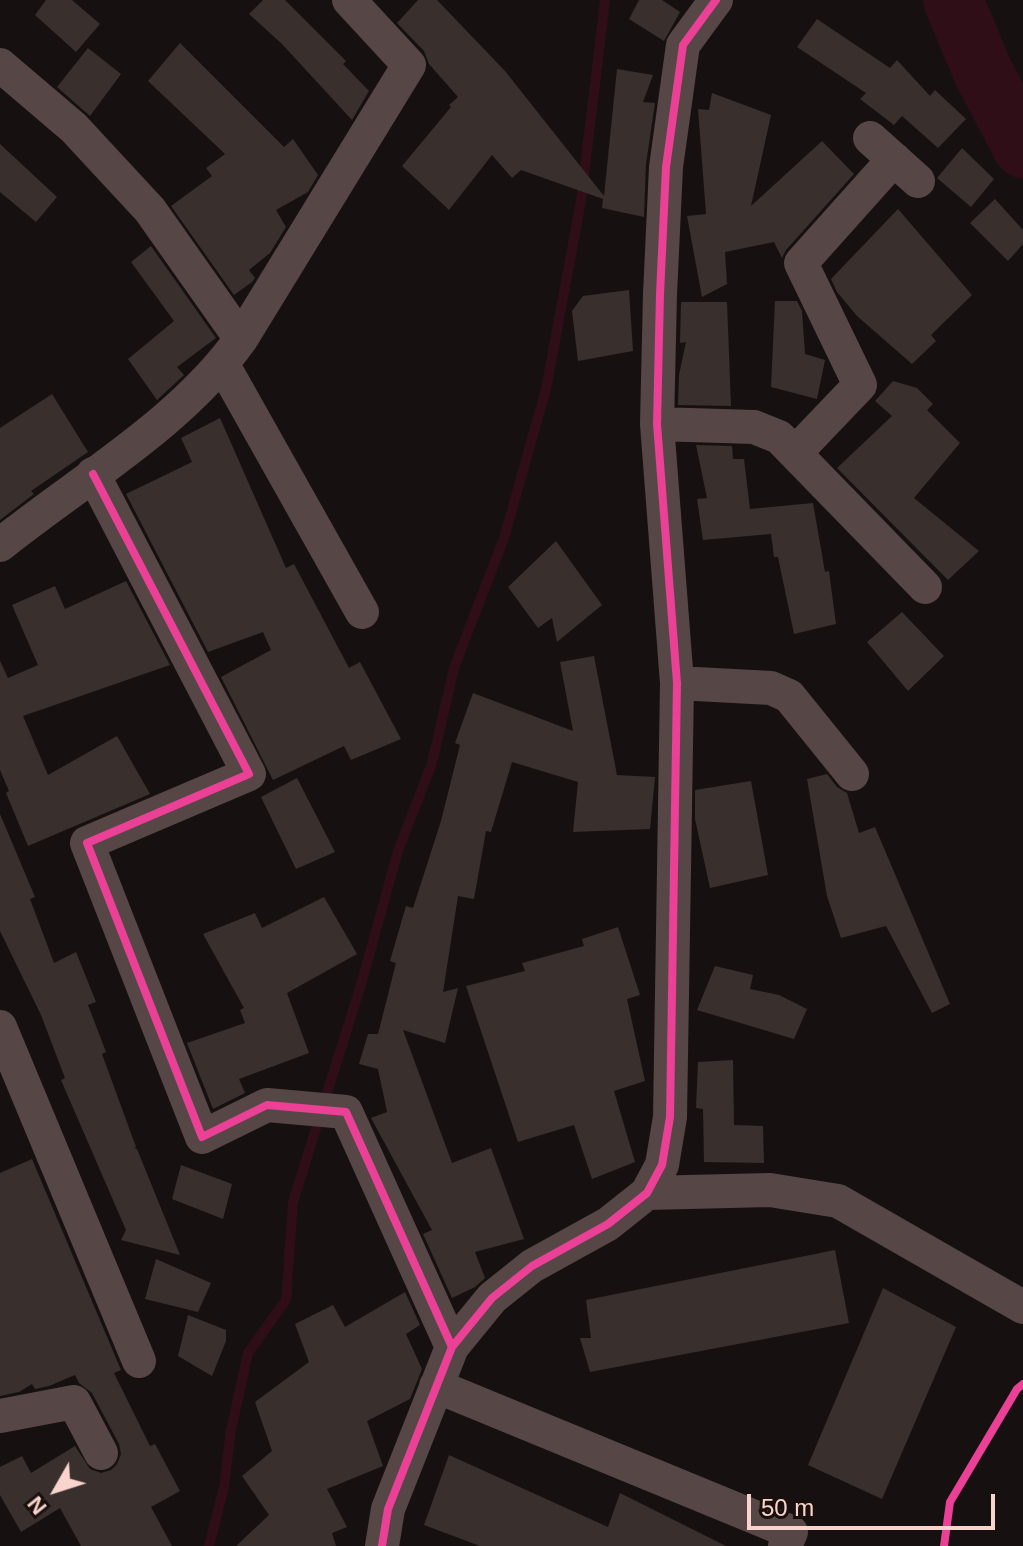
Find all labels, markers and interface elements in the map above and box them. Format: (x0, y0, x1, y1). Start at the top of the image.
north arrow (16, 1450, 96, 1530)
scale bar (751, 1478, 999, 1528)
text: N (22, 1491, 52, 1519)
text: 50 m (761, 1494, 814, 1521)

